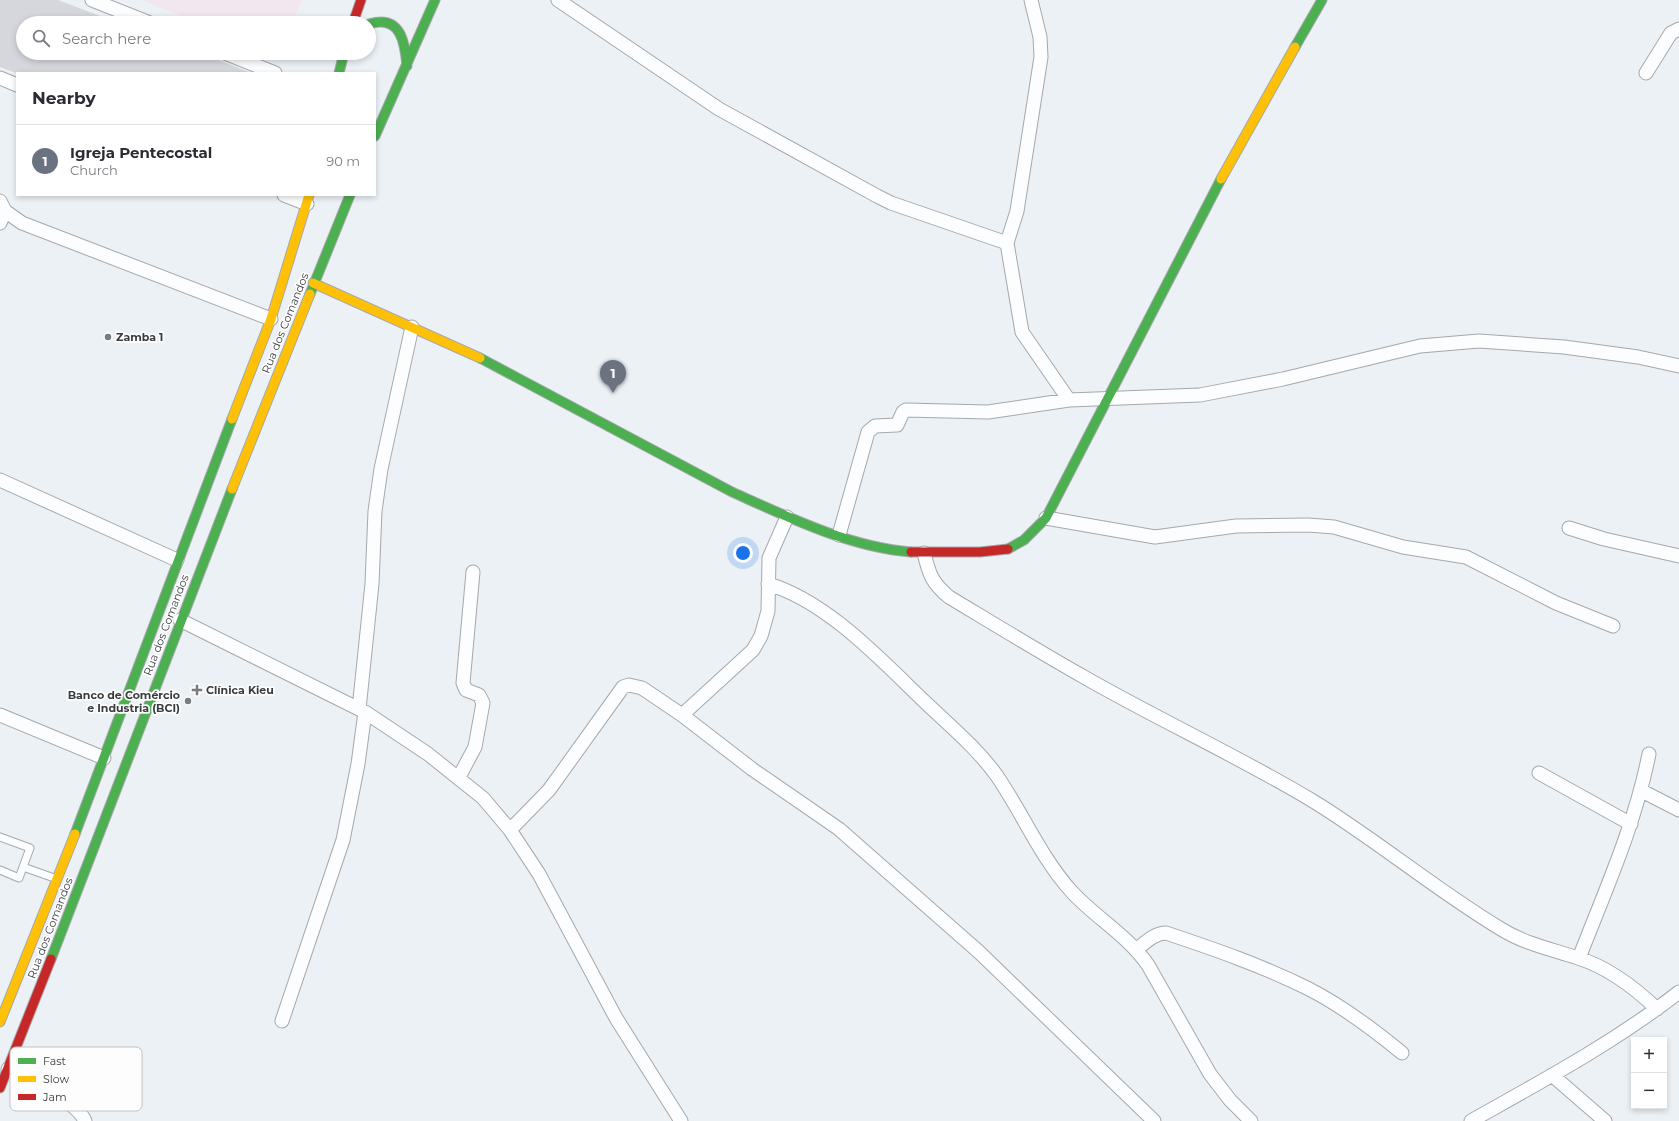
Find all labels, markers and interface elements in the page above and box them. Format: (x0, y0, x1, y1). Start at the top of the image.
search box (16, 16, 376, 60)
icon: search (30, 27, 52, 49)
text: Search here (62, 29, 151, 48)
text: Nearby (32, 88, 96, 108)
text: Igreja Pentecostal (70, 143, 212, 162)
text: 1 (42, 153, 48, 169)
text: 90 m (326, 153, 360, 169)
text: Church (70, 162, 118, 178)
street label: Rua dos Comandos (258, 270, 312, 375)
place label: Zamba 1 (116, 330, 163, 344)
marker: Zamba 1 (103, 332, 113, 342)
pin: 1 (600, 360, 626, 393)
your location (733, 543, 753, 563)
street label: Rua dos Comandos (140, 572, 192, 677)
place label: Clínica Kieu (206, 683, 274, 697)
marker: Clínica Kieu (191, 684, 203, 696)
place label: Banco de Comércio e Industria (BCI) (68, 688, 180, 715)
marker: Banco de Comércio e Industria (BCI) (183, 696, 193, 706)
street label: Rua dos Comandos (24, 875, 76, 980)
map controls (1631, 1037, 1667, 1109)
button: + (1631, 1037, 1667, 1073)
legend (10, 1047, 142, 1111)
text: Fast (43, 1054, 67, 1068)
text: Slow (43, 1072, 69, 1086)
button: − (1631, 1073, 1667, 1109)
text: Jam (42, 1090, 67, 1104)

